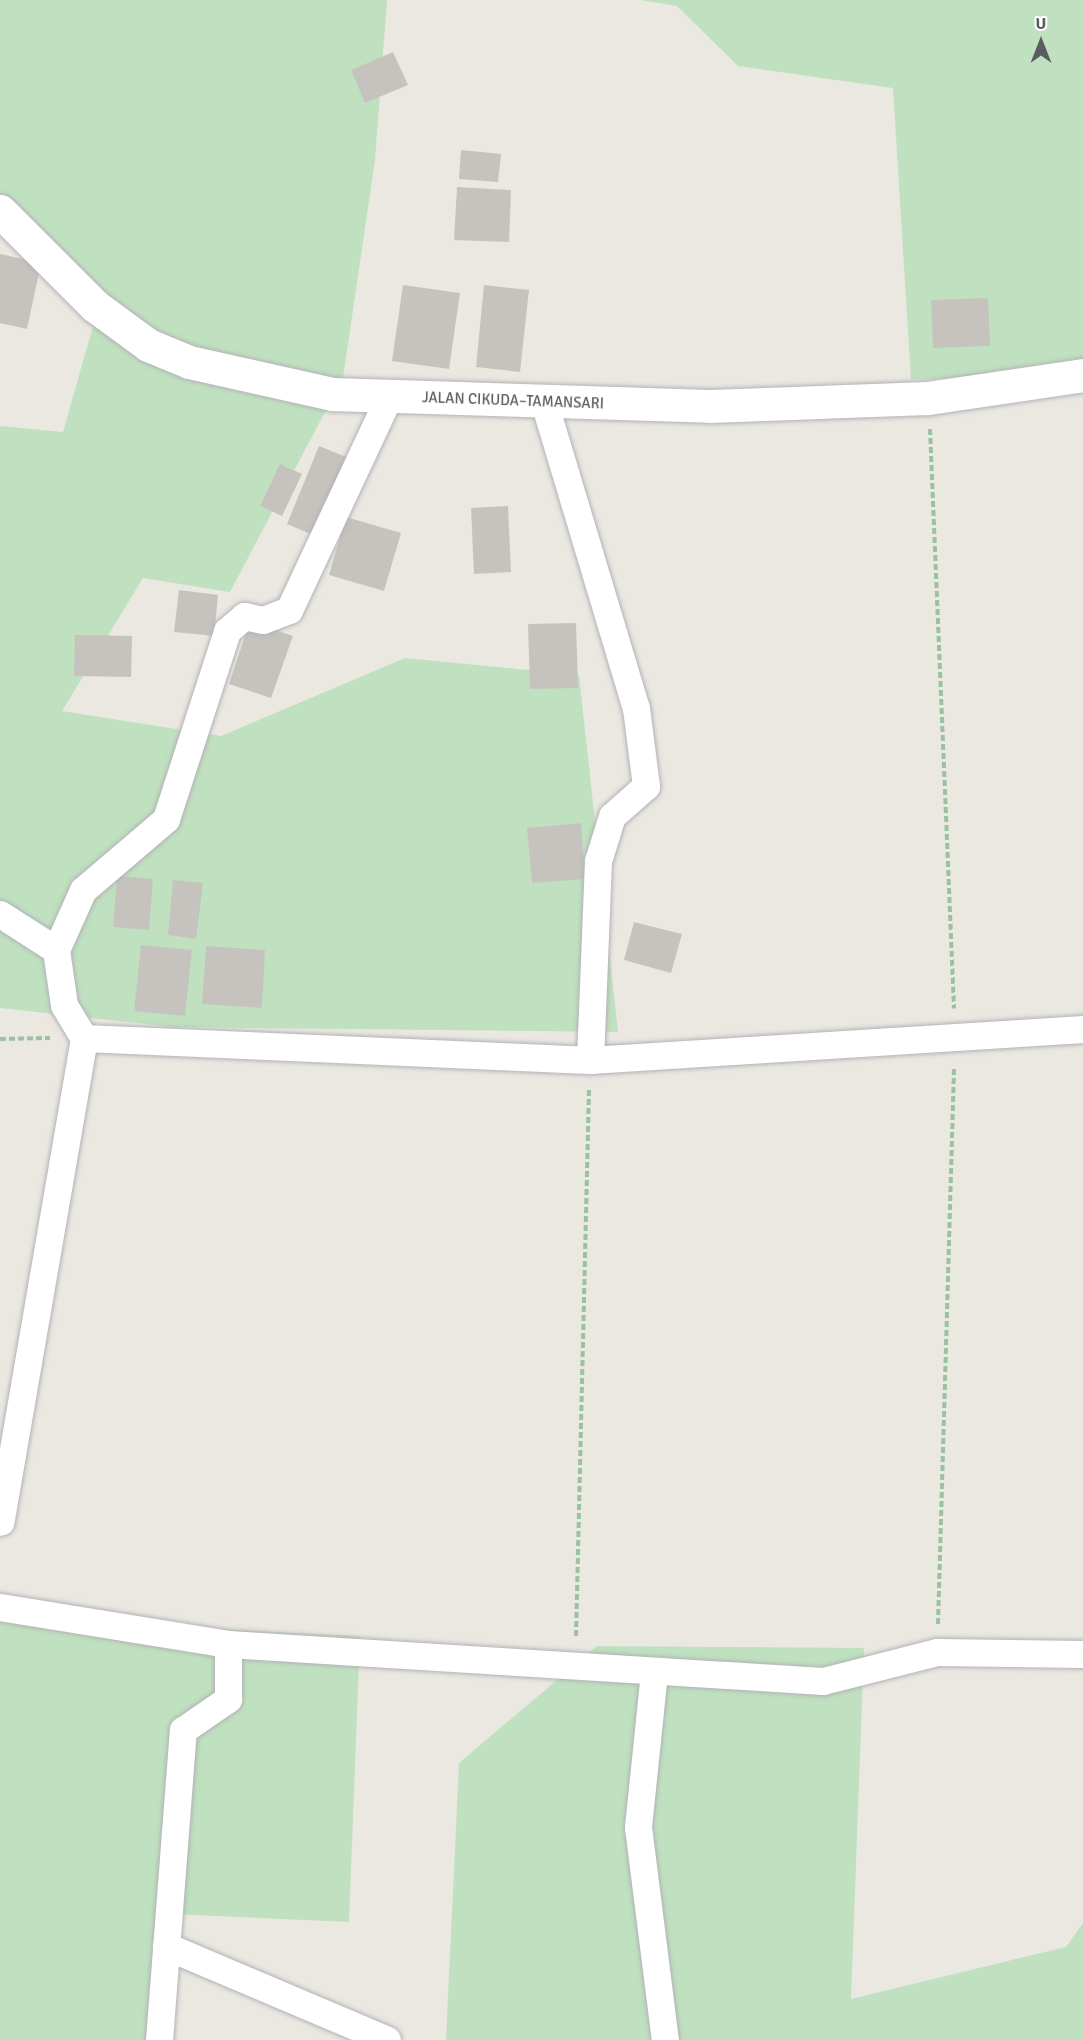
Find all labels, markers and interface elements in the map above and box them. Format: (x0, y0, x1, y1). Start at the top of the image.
north arrow (1011, 12, 1071, 72)
text: U (1036, 14, 1046, 34)
street label: JALAN CIKUDA–TAMANSARI (422, 389, 604, 413)

